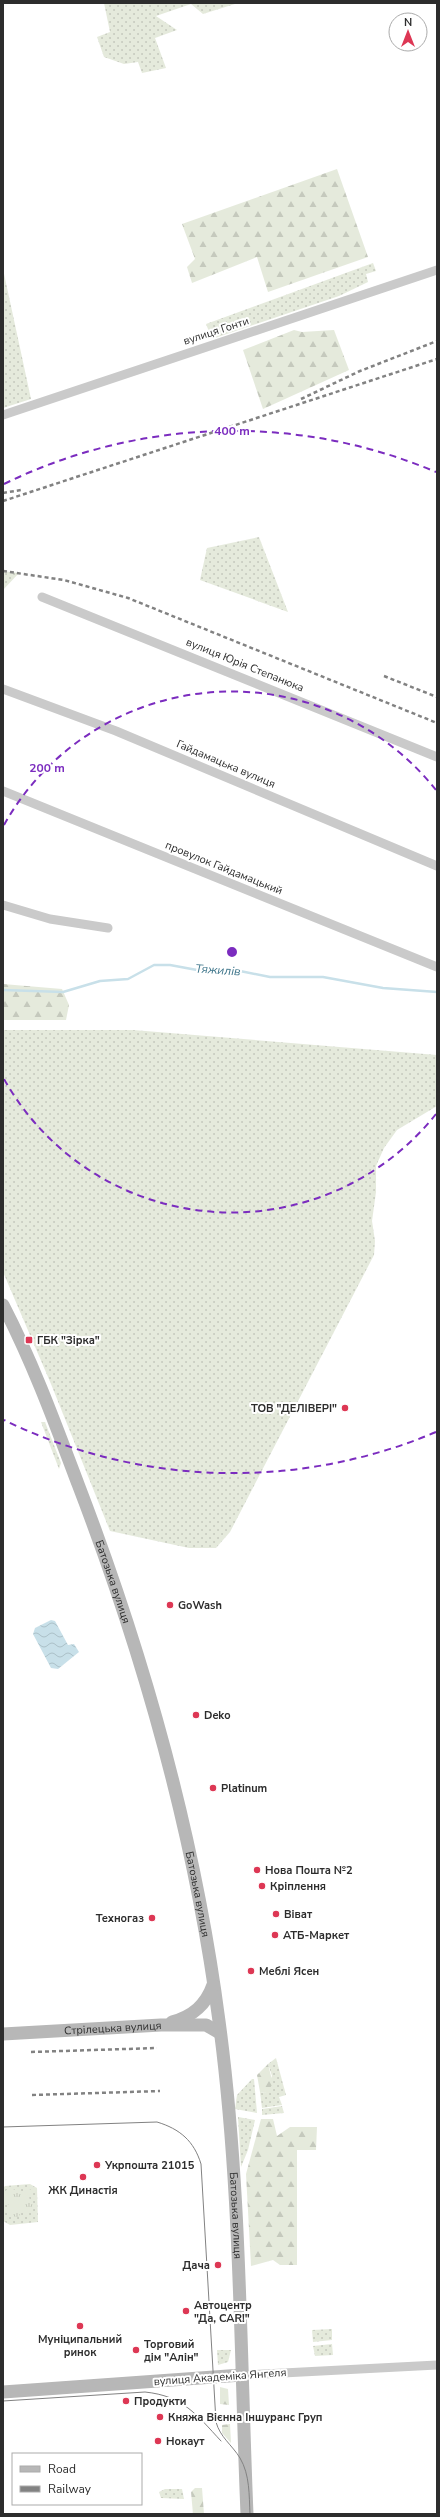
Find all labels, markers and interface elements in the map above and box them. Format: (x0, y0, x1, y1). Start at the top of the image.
north arrow (388, 12, 428, 52)
text: N (404, 15, 412, 30)
street label: вулиця Гонти (181, 313, 251, 349)
text: 400 m (214, 423, 250, 439)
street label: вулиця Юрія Степанюка (184, 634, 306, 696)
street label: Гайдамацька вулиця (174, 736, 278, 792)
text: 200 m (29, 760, 65, 776)
street label: провулок Гайдамацький (163, 838, 285, 898)
centre of rings (225, 945, 239, 959)
water label: Тяжилів (195, 960, 242, 980)
place label: ГБК "Зірка" (37, 1333, 100, 1348)
marker: ГБК "Зірка" (24, 1335, 34, 1345)
place label: ТОВ "ДЕЛІВЕРІ" (251, 1401, 337, 1416)
marker: ТОВ "ДЕЛІВЕРІ" (340, 1403, 350, 1413)
street label: Батозька вулиця (92, 1538, 134, 1625)
place label: GoWash (178, 1598, 222, 1613)
marker: GoWash (165, 1600, 175, 1610)
place label: Deko (204, 1708, 230, 1723)
marker: Deko (191, 1710, 201, 1720)
place label: Platinum (221, 1781, 267, 1796)
marker: Platinum (208, 1783, 218, 1793)
street label: Батозька вулиця (182, 1850, 214, 1938)
place label: Нова Пошта №2 (265, 1863, 353, 1878)
marker: Нова Пошта №2 (252, 1865, 262, 1875)
place label: Кріплення (270, 1879, 326, 1894)
marker: Кріплення (257, 1881, 267, 1891)
place label: Віват (284, 1907, 313, 1922)
marker: Віват (271, 1909, 281, 1919)
place label: Техногаз (96, 1911, 144, 1926)
marker: Техногаз (147, 1913, 157, 1923)
place label: АТБ-Маркет (283, 1928, 350, 1943)
marker: АТБ-Маркет (270, 1930, 280, 1940)
place label: Меблі Ясен (259, 1964, 319, 1979)
marker: Меблі Ясен (246, 1966, 256, 1976)
street label: Стрілецька вулиця (64, 2017, 162, 2038)
place label: Укрпошта 21015 (104, 2158, 195, 2173)
marker: Укрпошта 21015 (92, 2160, 102, 2170)
marker: ЖК Династія (78, 2172, 88, 2182)
street label: Батозька вулиця (226, 2172, 246, 2259)
place label: ЖК Династія (48, 2183, 118, 2198)
place label: Дача (183, 2258, 210, 2273)
marker: Дача (213, 2260, 223, 2270)
place label: Автоцентр "Да, CAR!" (194, 2298, 252, 2326)
marker: Автоцентр "Да, CAR!" (181, 2306, 191, 2316)
marker: Муніципальний ринок (75, 2321, 85, 2331)
place label: Муніципальний ринок (38, 2332, 122, 2360)
place label: Торговий дім "Алін" (144, 2337, 199, 2365)
marker: Торговий дім "Алін" (131, 2345, 141, 2355)
street label: вулиця Академіка Янгеля (153, 2365, 287, 2389)
place label: Продукти (134, 2394, 186, 2409)
marker: Продукти (121, 2396, 131, 2406)
place label: Княжа Вієнна Іншуранс Груп (168, 2410, 323, 2425)
marker: Княжа Вієнна Іншуранс Груп (155, 2412, 165, 2422)
place label: Нокаут (166, 2434, 205, 2449)
marker: Нокаут (153, 2436, 163, 2446)
legend (12, 2453, 142, 2505)
text: Road (48, 2461, 76, 2477)
text: Railway (48, 2481, 92, 2497)

